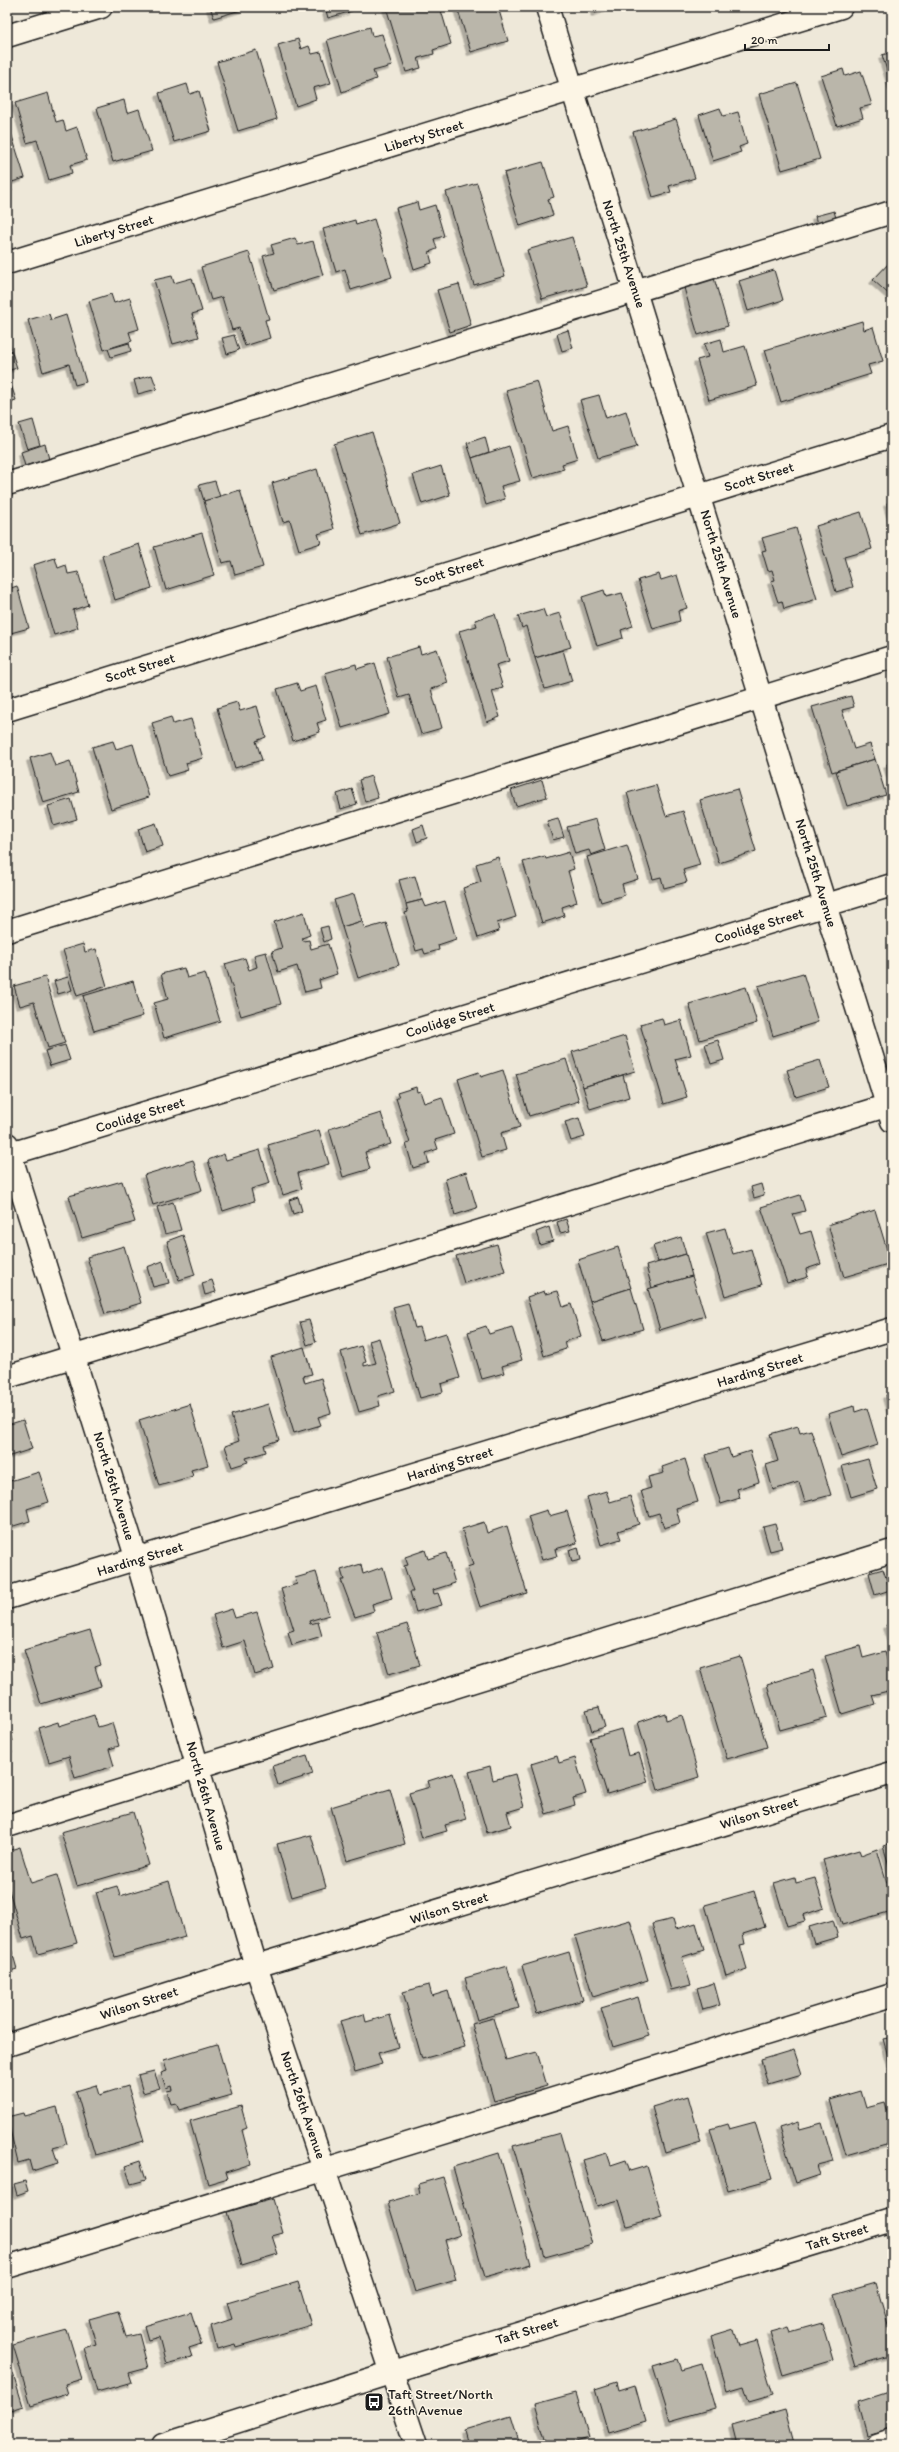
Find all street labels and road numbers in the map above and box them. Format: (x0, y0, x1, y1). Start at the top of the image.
street label: Liberty Street (382, 116, 466, 156)
street label: North 25th Avenue (599, 198, 650, 310)
street label: Liberty Street (72, 211, 156, 251)
street label: Scott Street (722, 458, 796, 496)
street label: North 25th Avenue (696, 508, 746, 621)
street label: Scott Street (412, 553, 486, 591)
street label: Scott Street (103, 649, 177, 687)
street label: North 25th Avenue (791, 817, 841, 930)
street label: Coolidge Street (712, 904, 806, 948)
street label: Coolidge Street (403, 998, 497, 1042)
street label: Coolidge Street (93, 1093, 187, 1137)
street label: Harding Street (715, 1349, 805, 1391)
street label: North 26th Avenue (89, 1430, 139, 1543)
street label: Harding Street (405, 1443, 495, 1485)
street label: Harding Street (95, 1538, 185, 1580)
street label: North 26th Avenue (182, 1739, 230, 1853)
street label: Wilson Street (718, 1793, 800, 1833)
street label: Wilson Street (408, 1888, 490, 1928)
street label: Wilson Street (98, 1982, 180, 2024)
street label: North 26th Avenue (277, 2049, 329, 2161)
street label: Taft Street (804, 2219, 870, 2255)
street label: Taft Street (494, 2313, 560, 2349)

